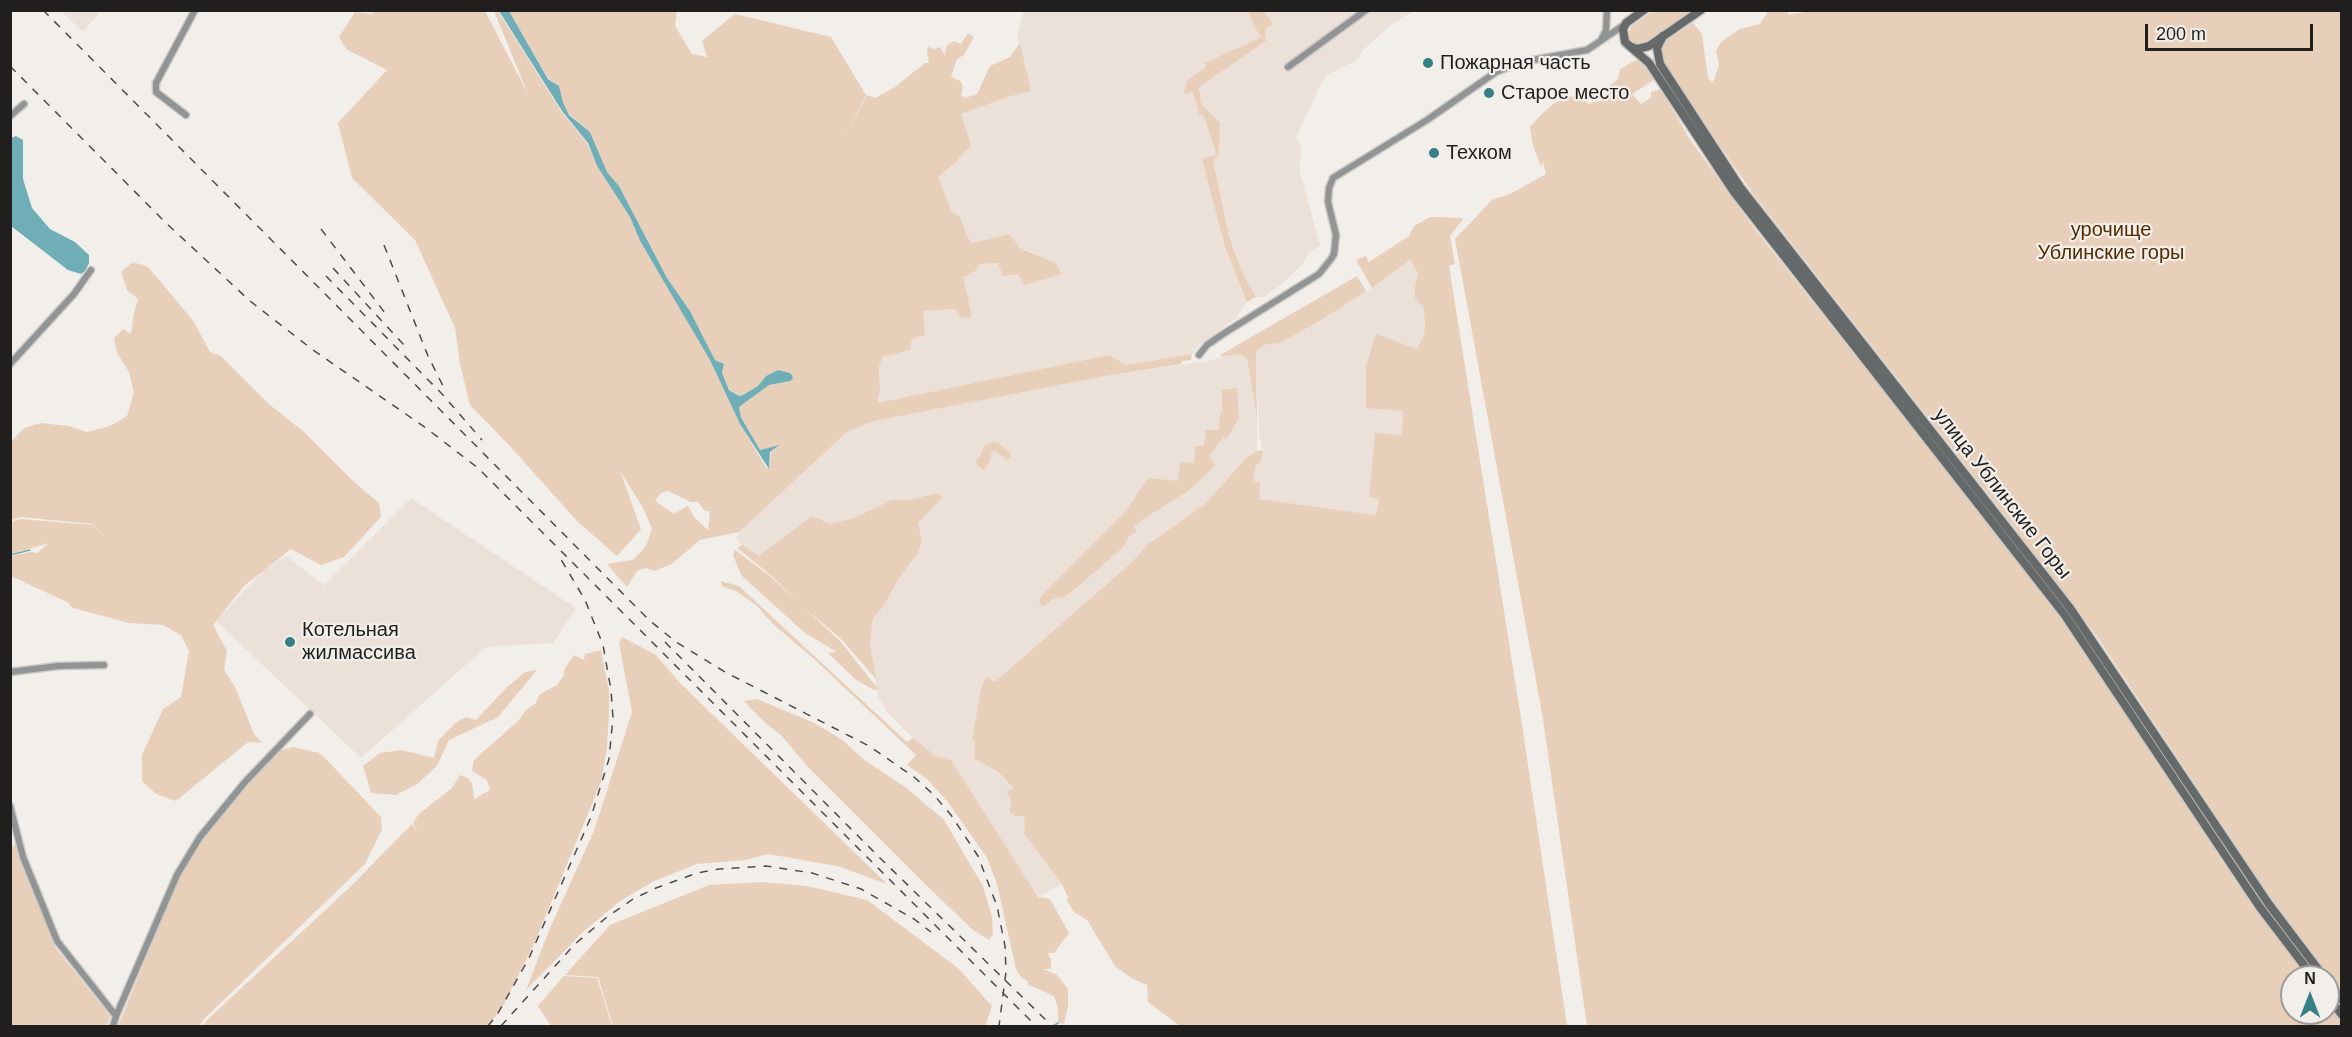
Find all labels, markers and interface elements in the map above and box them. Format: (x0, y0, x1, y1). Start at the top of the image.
scale bar (2148, 12, 2316, 50)
text: 200 m (2156, 24, 2206, 44)
place label: Пожарная часть (1440, 51, 1591, 75)
marker: Пожарная часть (1421, 56, 1435, 70)
place label: Старое место (1501, 81, 1629, 105)
marker: Старое место (1482, 86, 1496, 100)
place label: Техком (1446, 141, 1512, 165)
marker: Техком (1427, 146, 1441, 160)
park label: урочище Ублинские горы (2038, 218, 2184, 265)
street label: улица Ублинские Горы (1928, 404, 2076, 584)
place label: Котельная жилмассива (302, 618, 416, 665)
marker: Котельная жилмассива (283, 635, 297, 649)
north arrow (2280, 965, 2340, 1025)
text: N (2304, 970, 2316, 987)

